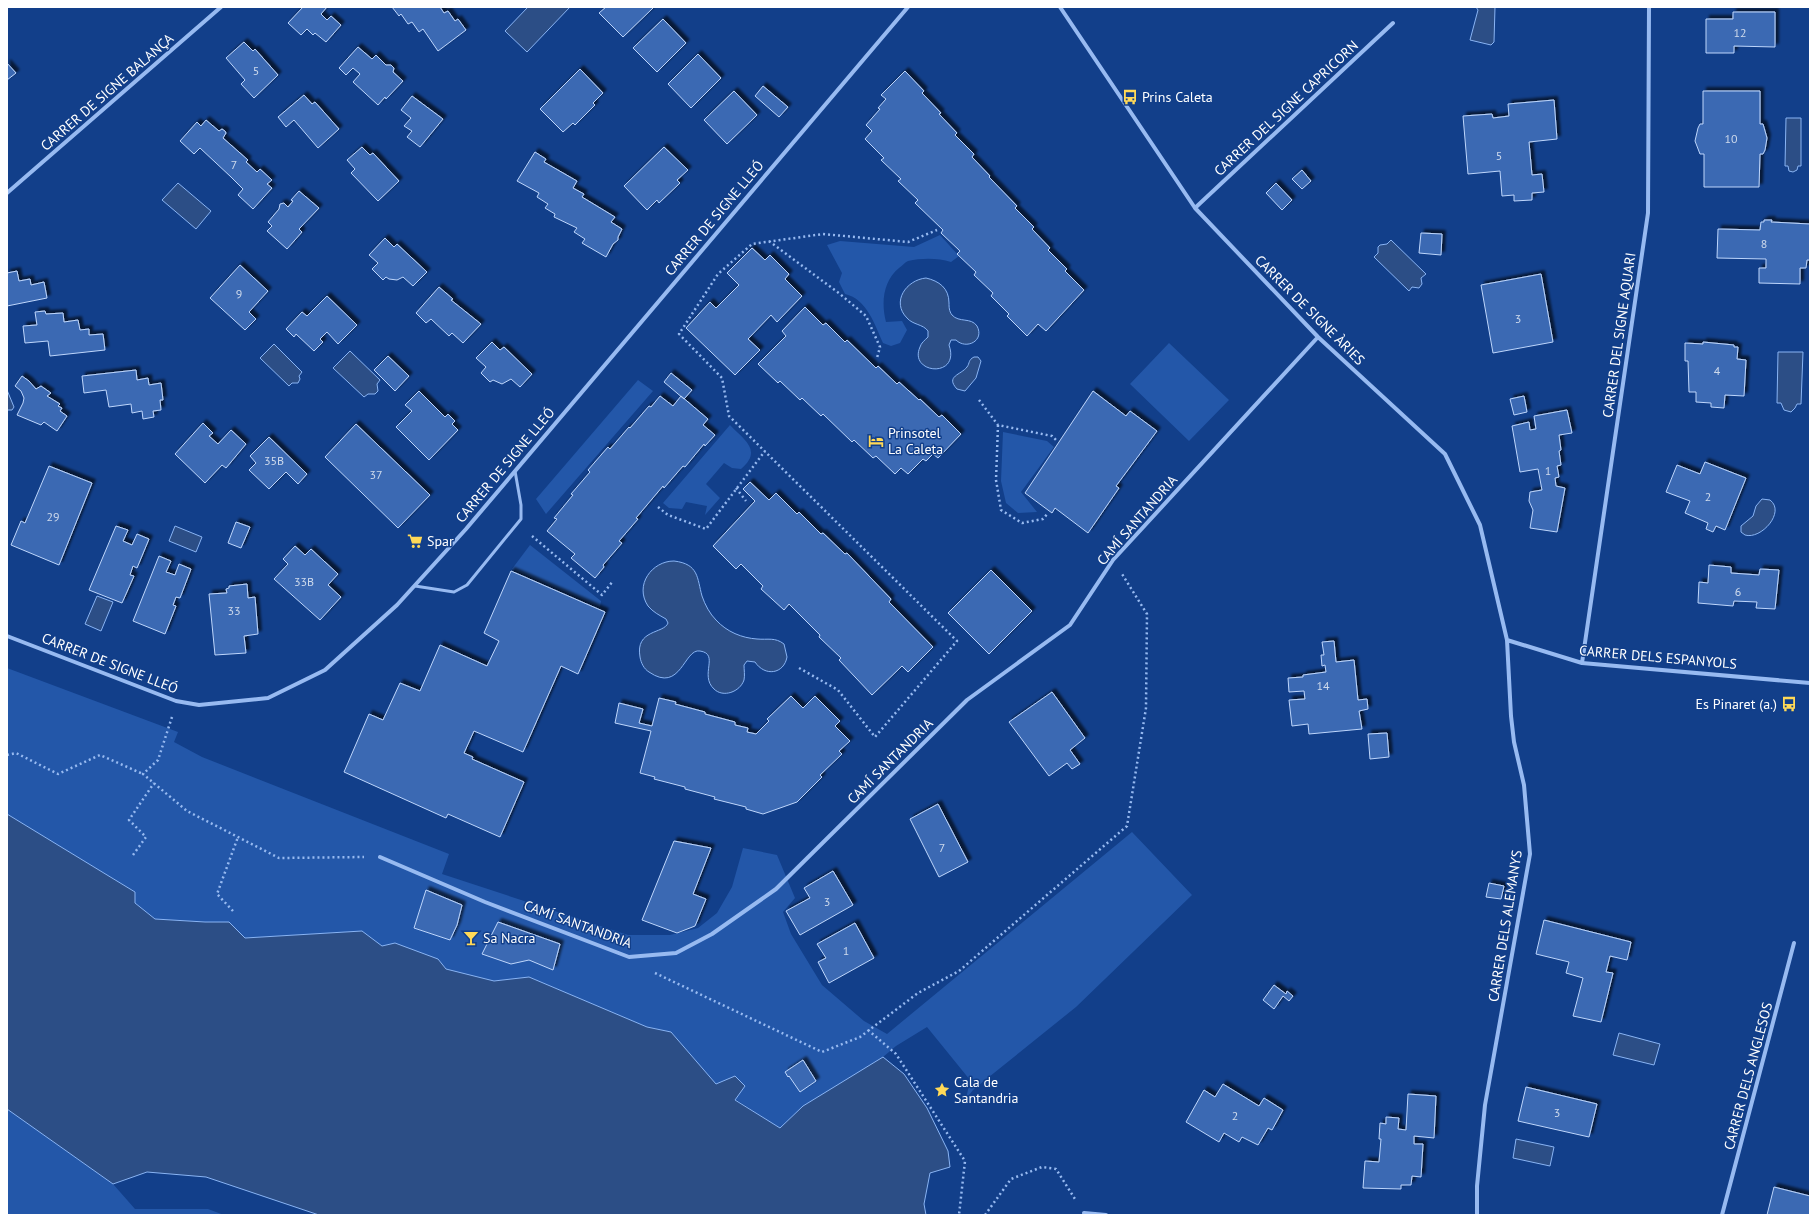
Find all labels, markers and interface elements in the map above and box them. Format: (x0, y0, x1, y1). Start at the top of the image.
house number: 12 (1733, 25, 1747, 40)
street label: CARRER DE SIGNE BALANÇA (37, 29, 178, 155)
street label: CARRER DEL SIGNE CAPRICORN (1210, 36, 1362, 180)
house number: 5 (253, 63, 259, 78)
bus stop icon: Prins Caleta (1121, 88, 1139, 106)
place label: Prins Caleta (1142, 88, 1213, 106)
house number: 10 (1724, 131, 1738, 146)
house number: 5 (1496, 148, 1502, 163)
house number: 7 (231, 157, 237, 172)
street label: CARRER DE SIGNE LLEÓ (661, 157, 767, 279)
house number: 8 (1761, 236, 1767, 251)
street label: CARRER DE SIGNE ÀRIES (1251, 251, 1369, 369)
street label: CARRER DEL SIGNE AQUARI (1599, 251, 1639, 419)
house number: 9 (236, 286, 242, 301)
house number: 3 (1515, 311, 1521, 326)
house number: 4 (1714, 363, 1721, 378)
street label: CARRER DE SIGNE LLEÓ (452, 404, 558, 526)
place label: Prinsotel La Caleta (888, 424, 943, 458)
hotel icon: Prinsotel La Caleta (867, 432, 885, 450)
house number: 35B (264, 453, 284, 468)
house number: 1 (1545, 463, 1551, 478)
house number: 37 (369, 467, 383, 482)
street label: CAMÍ SANTANDRIA (1093, 470, 1182, 569)
house number: 2 (1705, 489, 1711, 504)
house number: 29 (46, 509, 60, 524)
supermarket icon: Spar (406, 532, 424, 550)
place label: Spar (427, 532, 454, 550)
house number: 33B (294, 574, 314, 589)
house number: 6 (1735, 584, 1741, 599)
house number: 33 (227, 603, 241, 618)
street label: CARRER DE SIGNE LLEÓ (39, 629, 181, 697)
street label: CARRER DELS ESPANYOLS (1578, 641, 1738, 673)
house number: 14 (1316, 678, 1330, 693)
place label: Es Pinaret (a.) (1696, 695, 1777, 713)
bus stop icon: Es Pinaret (a.) (1780, 695, 1798, 713)
street label: CAMÍ SANTANDRIA (843, 714, 937, 808)
house number: 7 (939, 840, 945, 855)
street label: CARRER DELS ALEMANYS (1484, 849, 1526, 1003)
house number: 3 (824, 894, 830, 909)
street label: CAMÍ SANTANDRIA (521, 896, 635, 952)
bar icon: Sa Nacra (462, 929, 480, 947)
place label: Sa Nacra (483, 929, 536, 947)
house number: 1 (843, 943, 849, 958)
street label: CARRER DELS ANGLESOS (1720, 1000, 1776, 1152)
place label: Cala de Santandria (954, 1073, 1018, 1107)
place icon: Cala de Santandria (933, 1081, 951, 1099)
house number: 3 (1554, 1105, 1560, 1120)
house number: 2 (1232, 1108, 1238, 1123)

